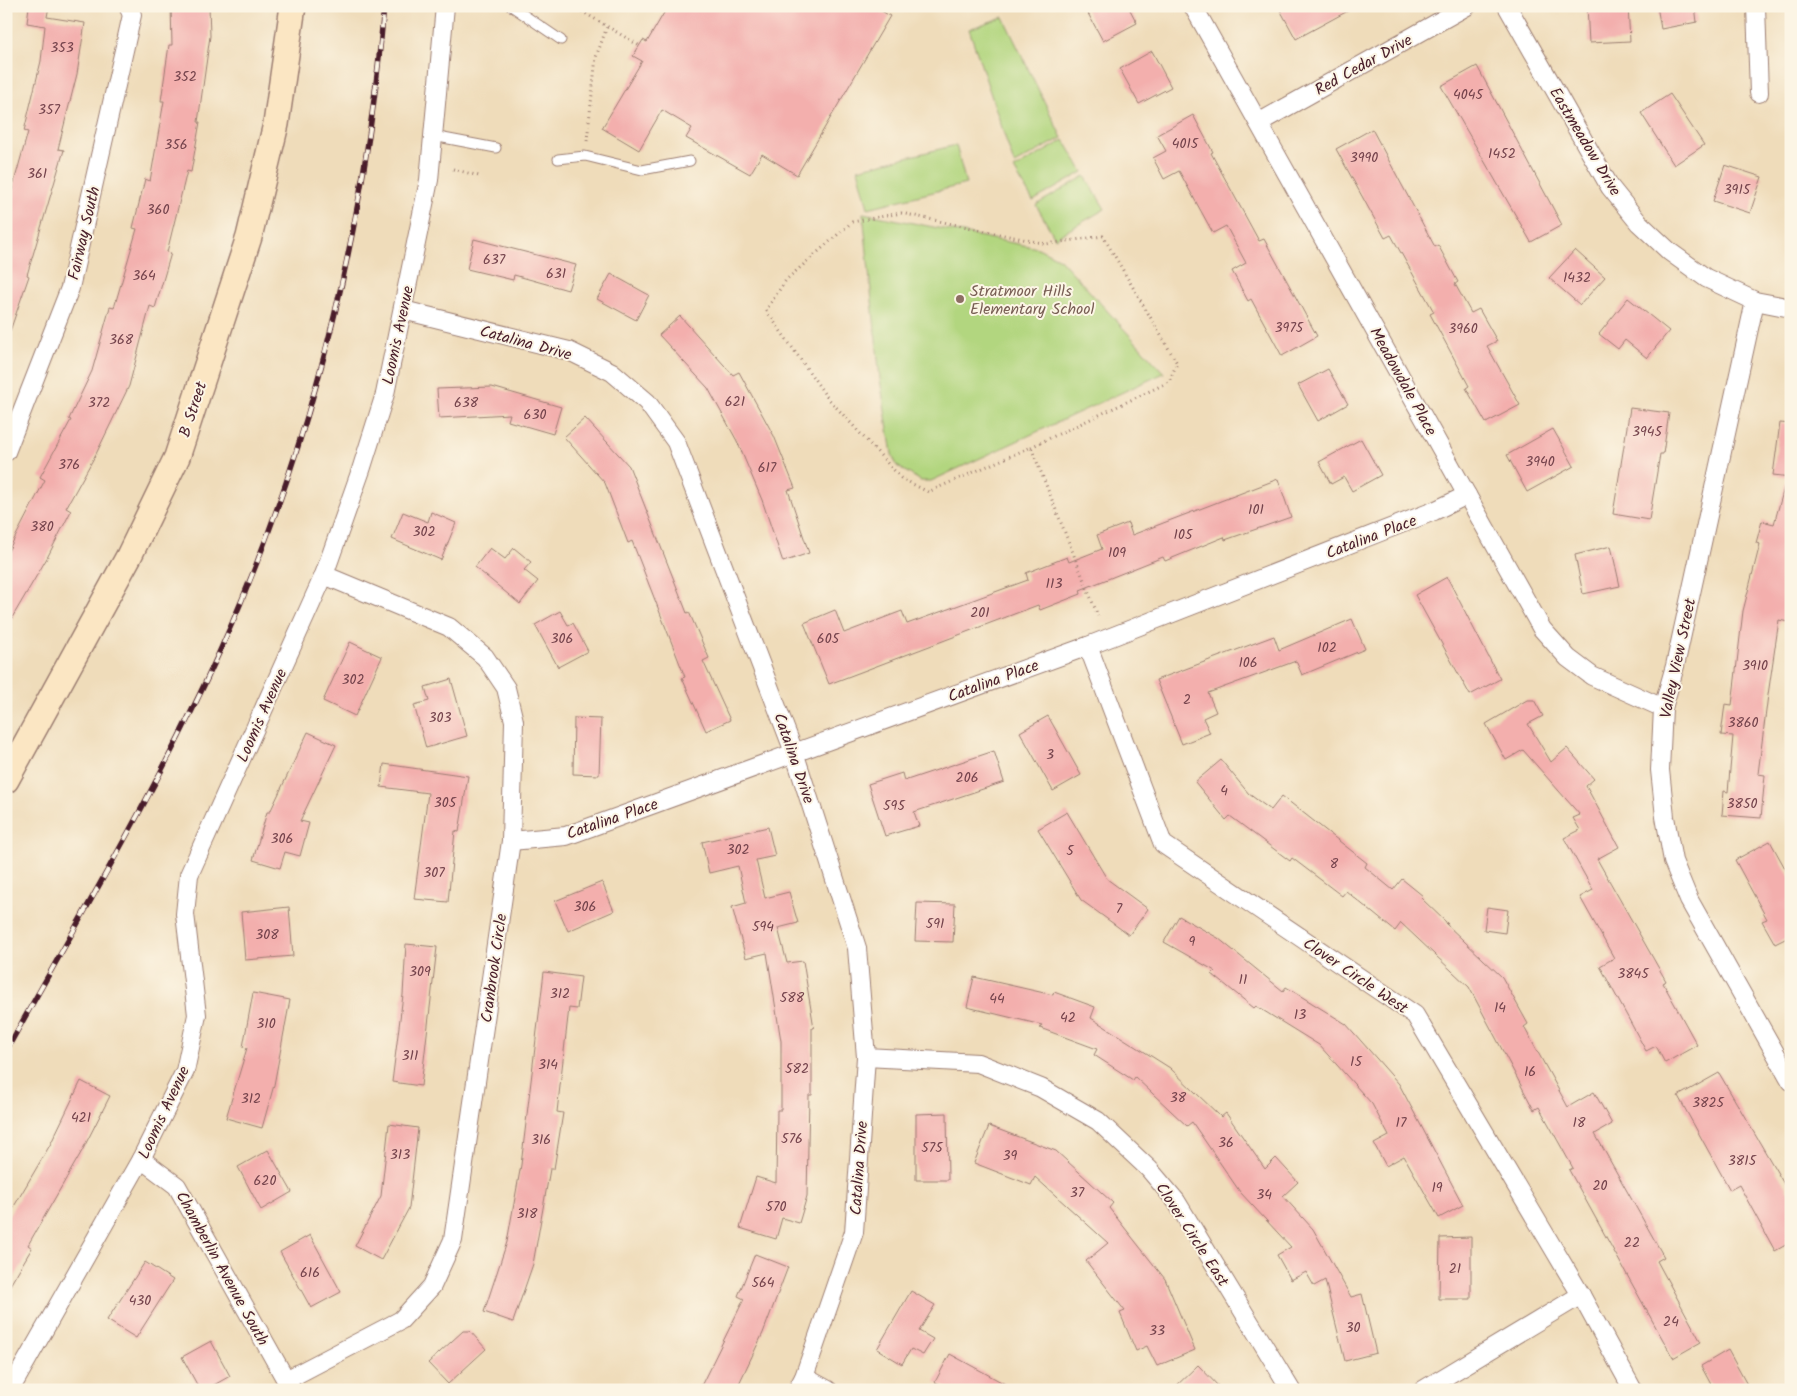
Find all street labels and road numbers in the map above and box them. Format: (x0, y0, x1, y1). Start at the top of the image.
street label: Red Cedar Drive (1310, 28, 1417, 103)
street label: Eastmeadow Drive (1542, 83, 1627, 201)
street label: Fairway South (62, 184, 107, 283)
street label: Loomis Avenue (376, 284, 421, 387)
street label: Catalina Drive (477, 319, 574, 368)
street label: Meadowdale Place (1362, 323, 1443, 441)
street label: B Street (173, 378, 214, 441)
street label: Catalina Place (1323, 509, 1421, 566)
street label: Valley View Street (1654, 595, 1704, 721)
street label: Catalina Place (944, 653, 1043, 709)
street label: Loomis Avenue (231, 665, 294, 766)
street label: Catalina Drive (766, 710, 821, 807)
street label: Catalina Place (563, 792, 662, 847)
street label: Cranbrook Circle (474, 912, 515, 1024)
street label: Clover Circle West (1297, 932, 1414, 1021)
street label: Loomis Avenue (132, 1062, 197, 1163)
street label: Catalina Drive (844, 1120, 875, 1216)
street label: Clover Circle East (1149, 1178, 1235, 1292)
street label: Chamberlin Avenue South (169, 1187, 275, 1351)

